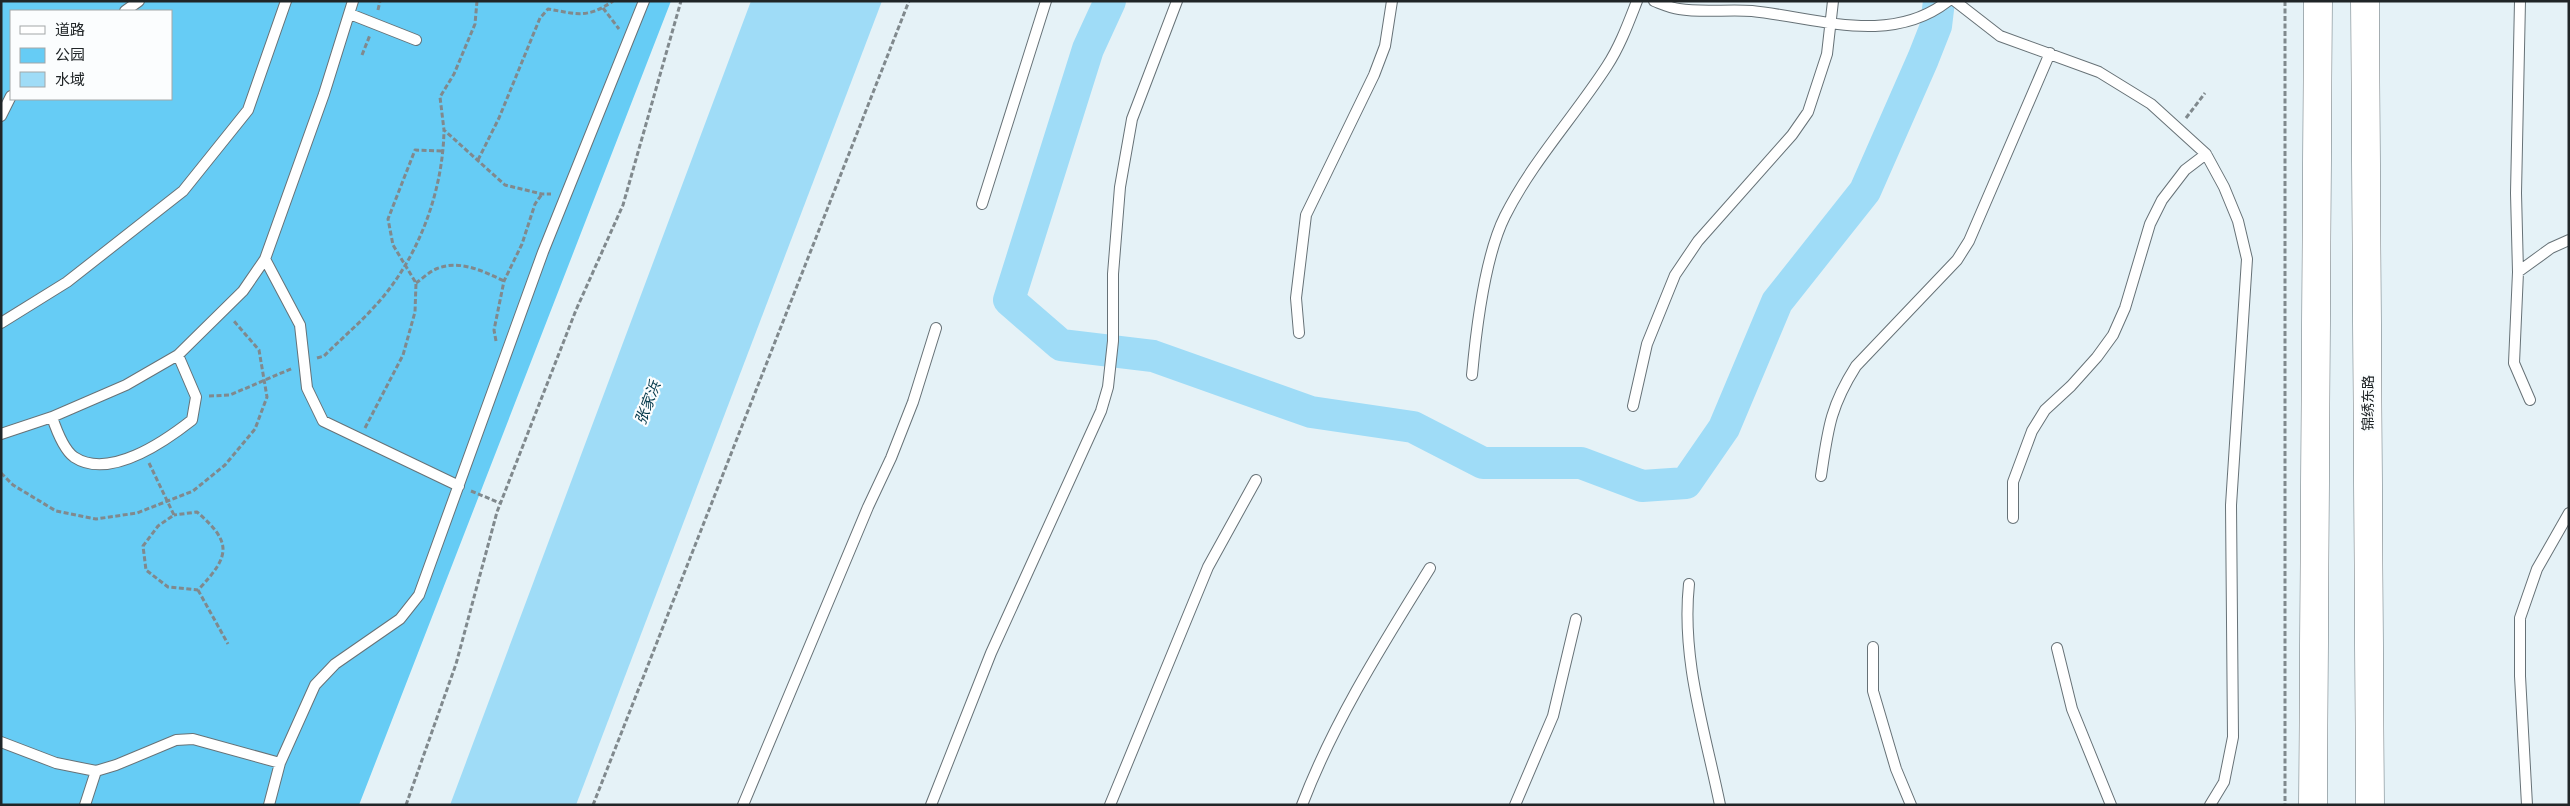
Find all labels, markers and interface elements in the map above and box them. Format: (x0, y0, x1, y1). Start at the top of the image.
legend (10, 10, 172, 100)
text: 道路 (55, 21, 85, 39)
text: 公园 (55, 46, 85, 64)
text: 水域 (55, 71, 85, 89)
street label: 锦绣东路 (2360, 375, 2377, 431)
water label: 张家浜 (632, 377, 665, 427)

